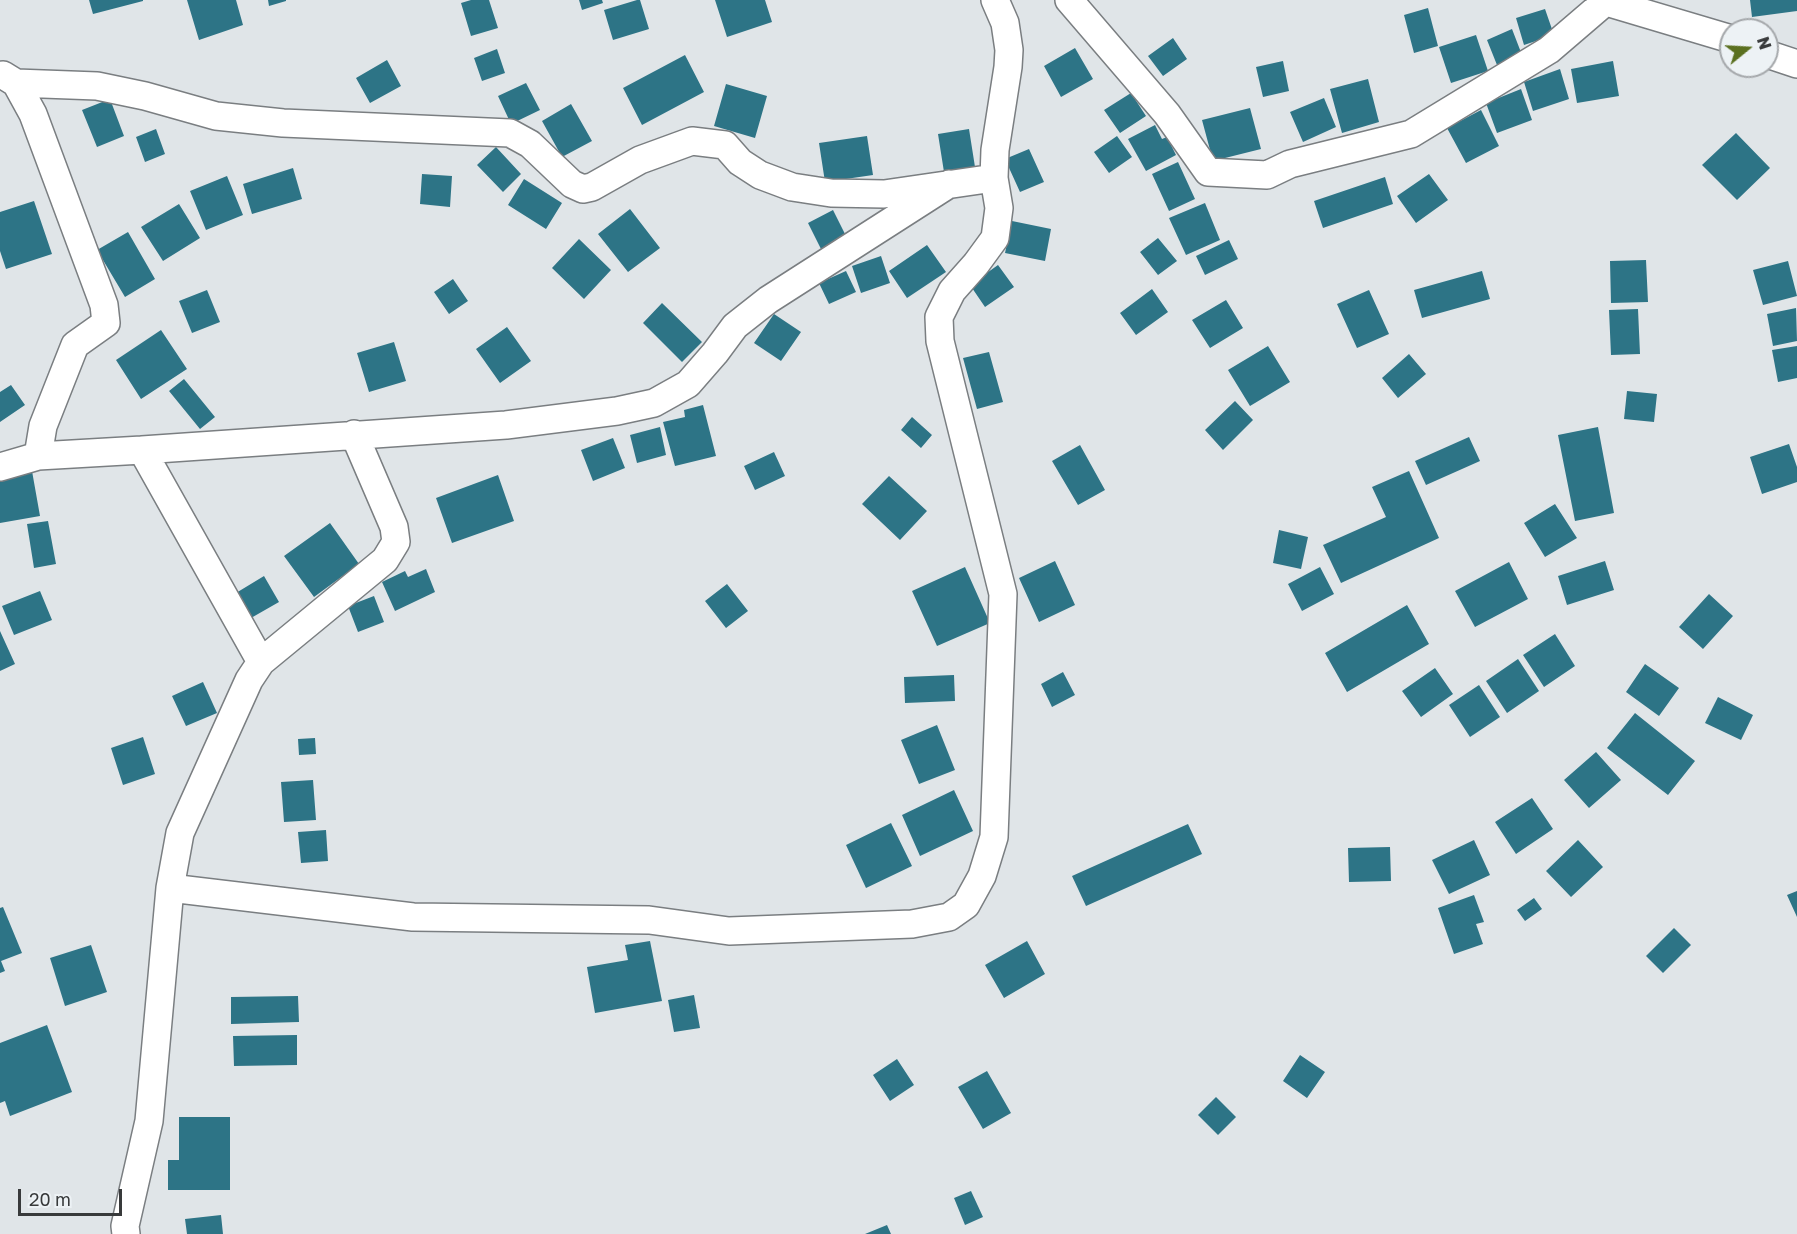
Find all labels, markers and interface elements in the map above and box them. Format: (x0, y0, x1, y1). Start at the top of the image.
north arrow (1719, 18, 1779, 78)
text: N (1753, 34, 1776, 52)
scale bar (21, 1177, 124, 1215)
text: 20 m (29, 1188, 71, 1210)

